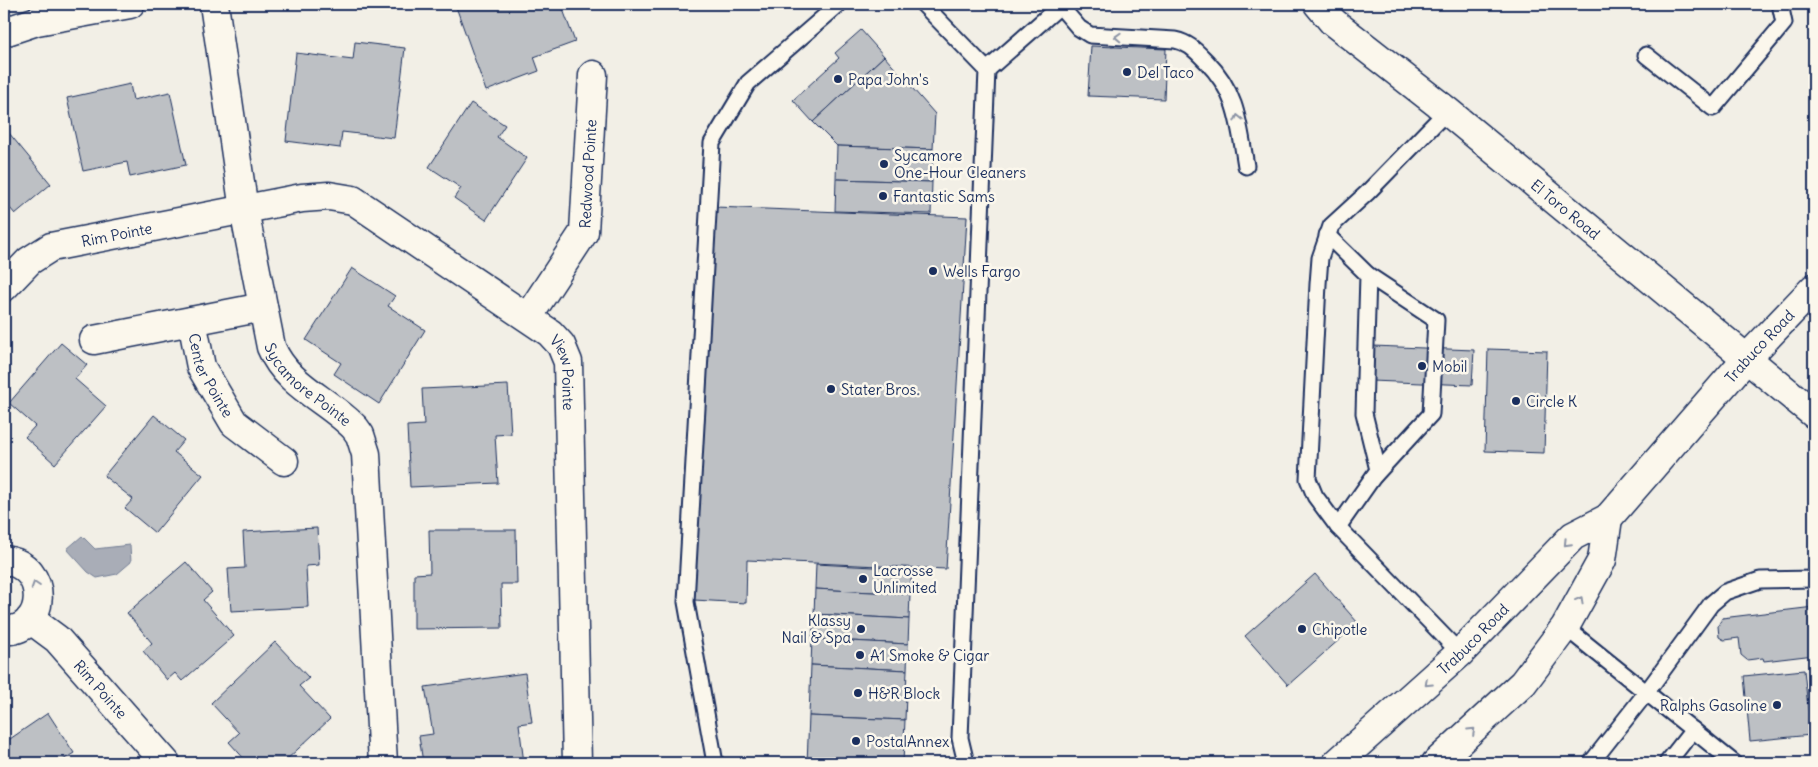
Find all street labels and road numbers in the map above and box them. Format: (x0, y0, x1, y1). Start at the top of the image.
street label: Redwood Pointe (575, 119, 600, 229)
street label: El Toro Road (1527, 175, 1604, 243)
street label: Rim Pointe (80, 218, 154, 250)
street label: Trabuco Road (1720, 305, 1798, 386)
street label: View Pointe (546, 330, 579, 411)
street label: Center Pointe (185, 331, 238, 421)
street label: Sycamore Pointe (261, 340, 356, 430)
street label: Trabuco Road (1433, 599, 1512, 678)
street label: Rim Pointe (70, 656, 132, 722)

